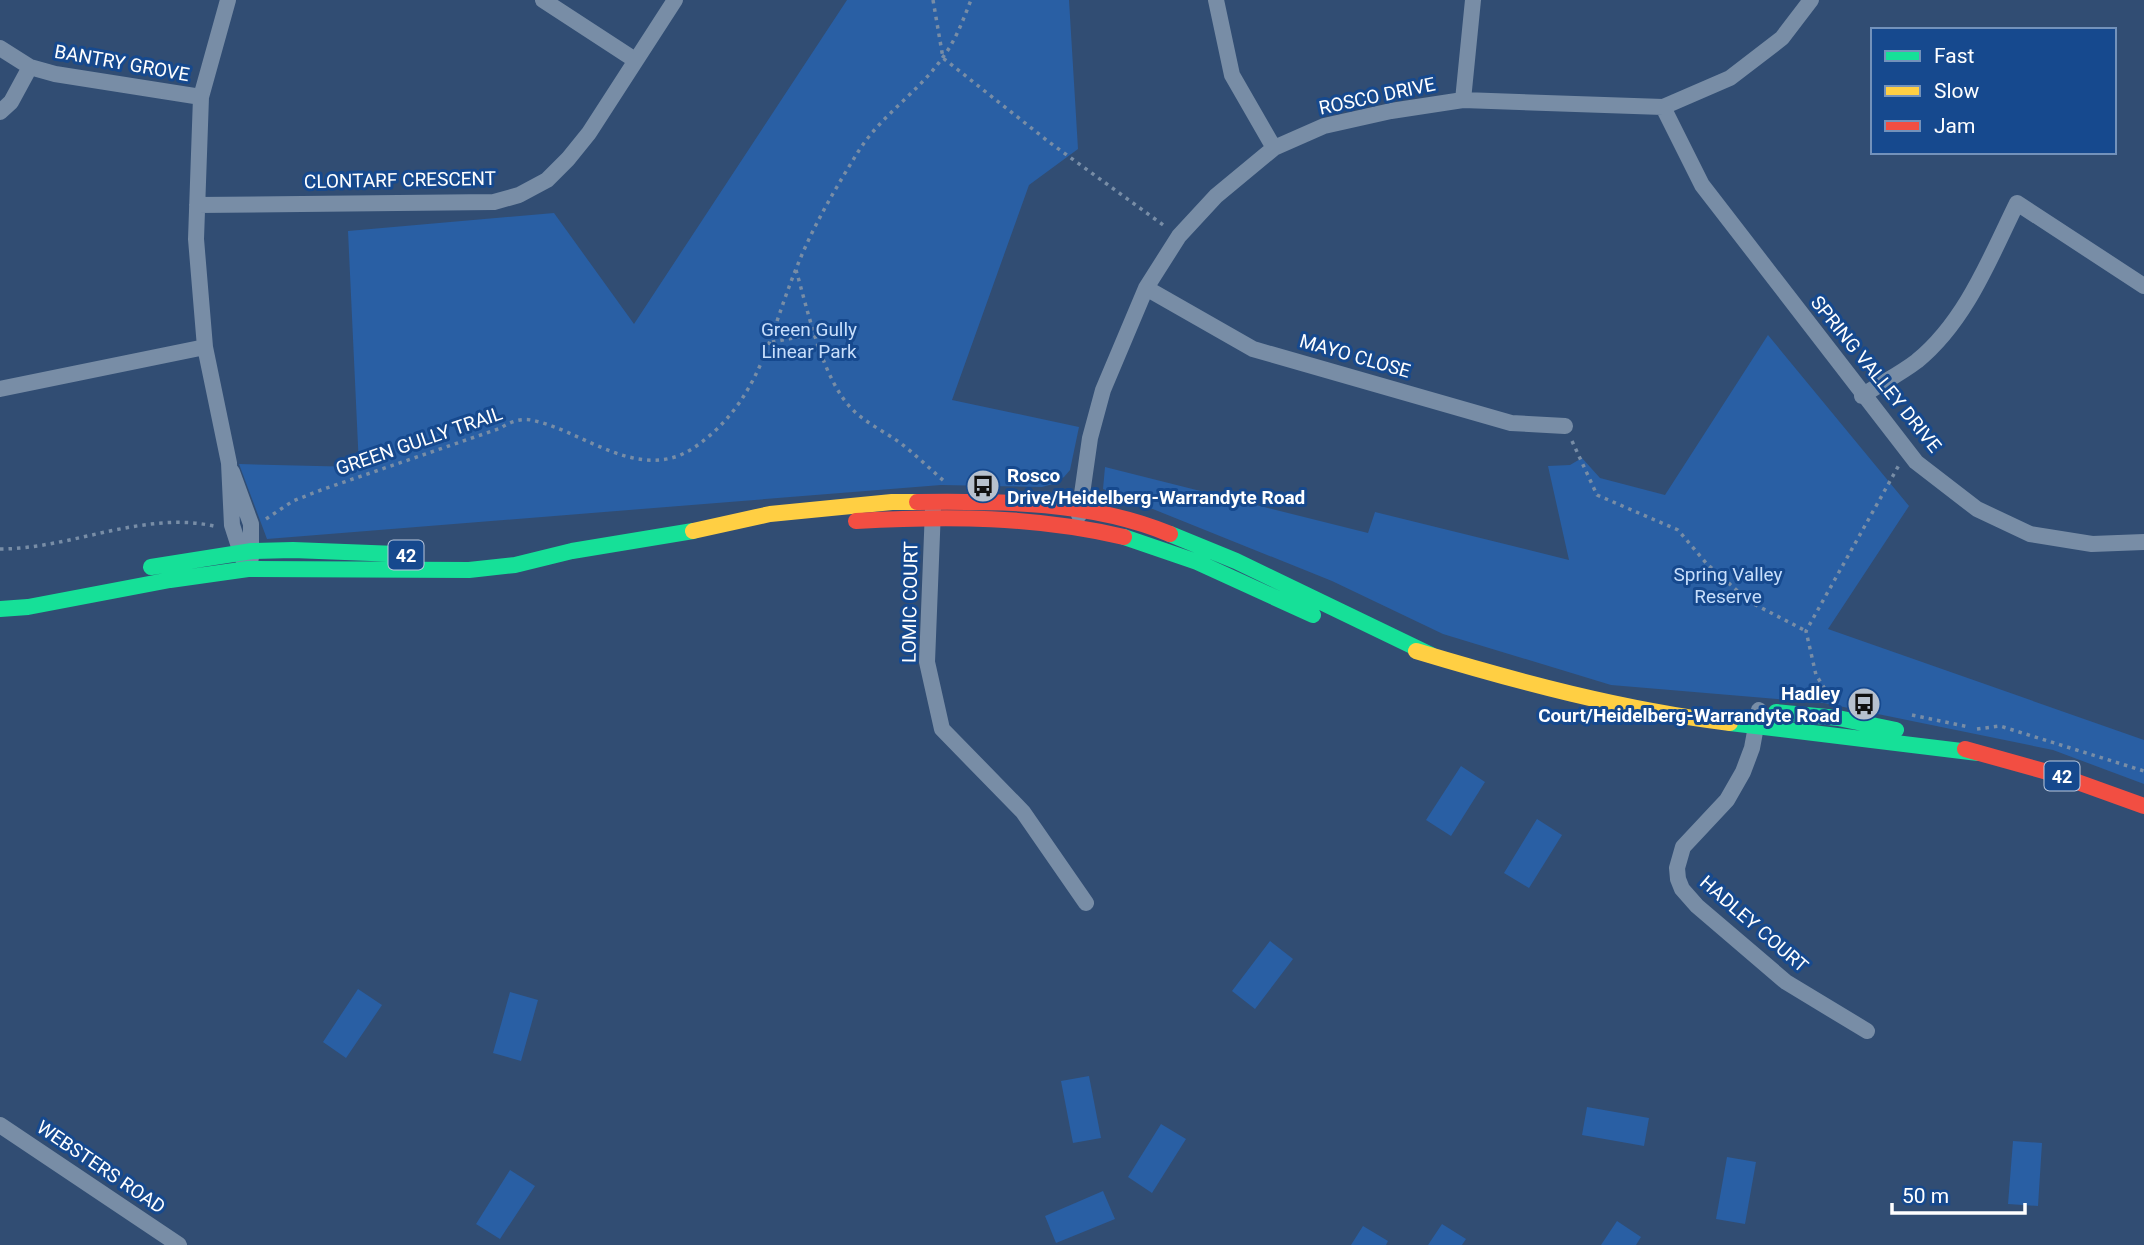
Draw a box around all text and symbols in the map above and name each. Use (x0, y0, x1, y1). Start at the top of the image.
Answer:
legend (1871, 28, 2116, 154)
street label: BANTRY GROVE (53, 40, 191, 86)
text: Fast (1934, 44, 1975, 68)
street label: ROSCO DRIVE (1317, 72, 1438, 120)
text: Slow (1934, 79, 1980, 103)
text: Jam (1934, 114, 1975, 138)
street label: CLONTARF CRESCENT (304, 167, 496, 193)
street label: SPRING VALLEY DRIVE (1806, 291, 1946, 457)
park label: Green Gully Linear Park (761, 318, 857, 363)
street label: MAYO CLOSE (1297, 329, 1413, 383)
street label: GREEN GULLY TRAIL (333, 402, 505, 480)
place label: Rosco Drive/Heidelberg-Warrandyte Road (1007, 464, 1305, 509)
bus stop icon: Rosco Drive/Heidelberg-Warrandyte Road (964, 467, 1002, 505)
road number: 42 (388, 540, 424, 570)
street label: LOMIC COURT (897, 541, 923, 663)
park label: Spring Valley Reserve (1673, 563, 1783, 608)
place label: Hadley Court/Heidelberg-Warrandyte Road (1538, 682, 1840, 727)
bus stop icon: Hadley Court/Heidelberg-Warrandyte Road (1845, 685, 1883, 723)
road number: 42 (2044, 762, 2080, 790)
street label: HADLEY COURT (1695, 871, 1813, 977)
street label: WEBSTERS ROAD (32, 1116, 170, 1218)
scale bar (1892, 1172, 2025, 1216)
text: 50 m (1902, 1184, 1949, 1208)

